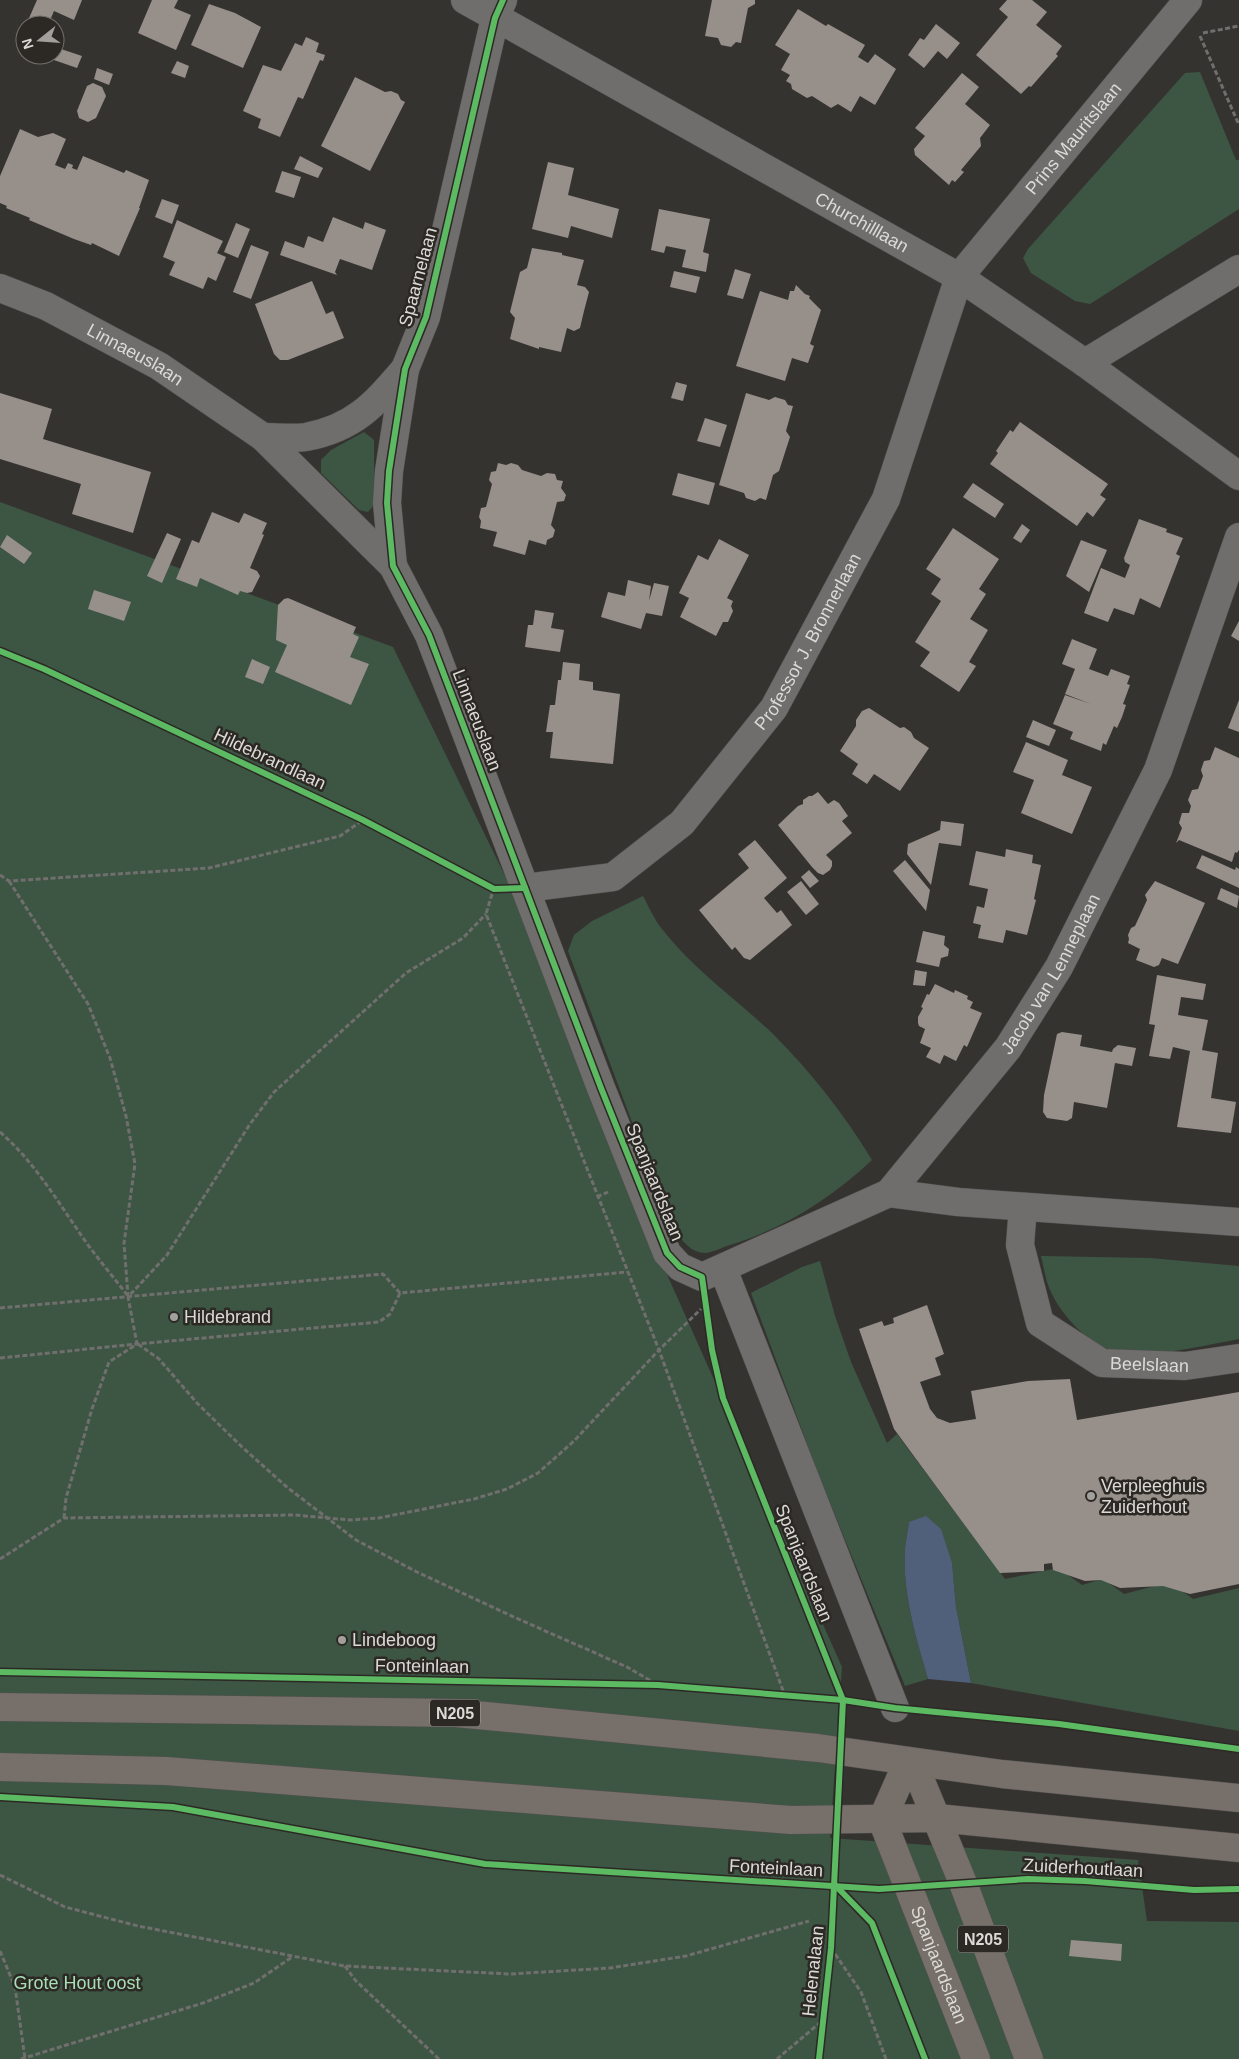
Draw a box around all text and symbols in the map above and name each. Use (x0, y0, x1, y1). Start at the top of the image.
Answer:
north arrow (15, 15, 65, 65)
text: N (18, 37, 37, 51)
street label: Prins Mauritslaan (1021, 79, 1125, 199)
street label: Churchilllaan (812, 188, 912, 257)
street label: Spaarnelaan (395, 225, 441, 329)
street label: Linnaeuslaan (84, 320, 187, 390)
street label: Professor J. Bronnerlaan (750, 550, 865, 734)
street label: Linnaeuslaan (448, 666, 506, 774)
street label: Hildebrandlaan (211, 724, 329, 794)
street label: Jacob van Lenneplaan (997, 891, 1104, 1058)
street label: Spanjaardslaan (622, 1120, 688, 1244)
place label: Hildebrand (184, 1307, 271, 1327)
marker: Hildebrand (168, 1311, 180, 1323)
street label: Beelslaan (1110, 1353, 1189, 1376)
place label: Verpleeghuis Zuiderhout (1101, 1476, 1205, 1517)
marker: Verpleeghuis Zuiderhout (1085, 1490, 1097, 1502)
street label: Spanjaardslaan (771, 1501, 837, 1625)
place label: Lindeboog (352, 1630, 436, 1650)
marker: Lindeboog (336, 1634, 348, 1646)
street label: Fonteinlaan (375, 1655, 469, 1677)
road number: N205 (430, 1700, 480, 1726)
street label: Zuiderhoutlaan (1023, 1855, 1143, 1881)
street label: Fonteinlaan (729, 1856, 823, 1880)
street label: Spanjaardslaan (907, 1903, 971, 2027)
street label: Helenalaan (798, 1925, 828, 2017)
road number: N205 (958, 1926, 1008, 1952)
park label: Grote Hout oost (13, 1973, 141, 1993)

